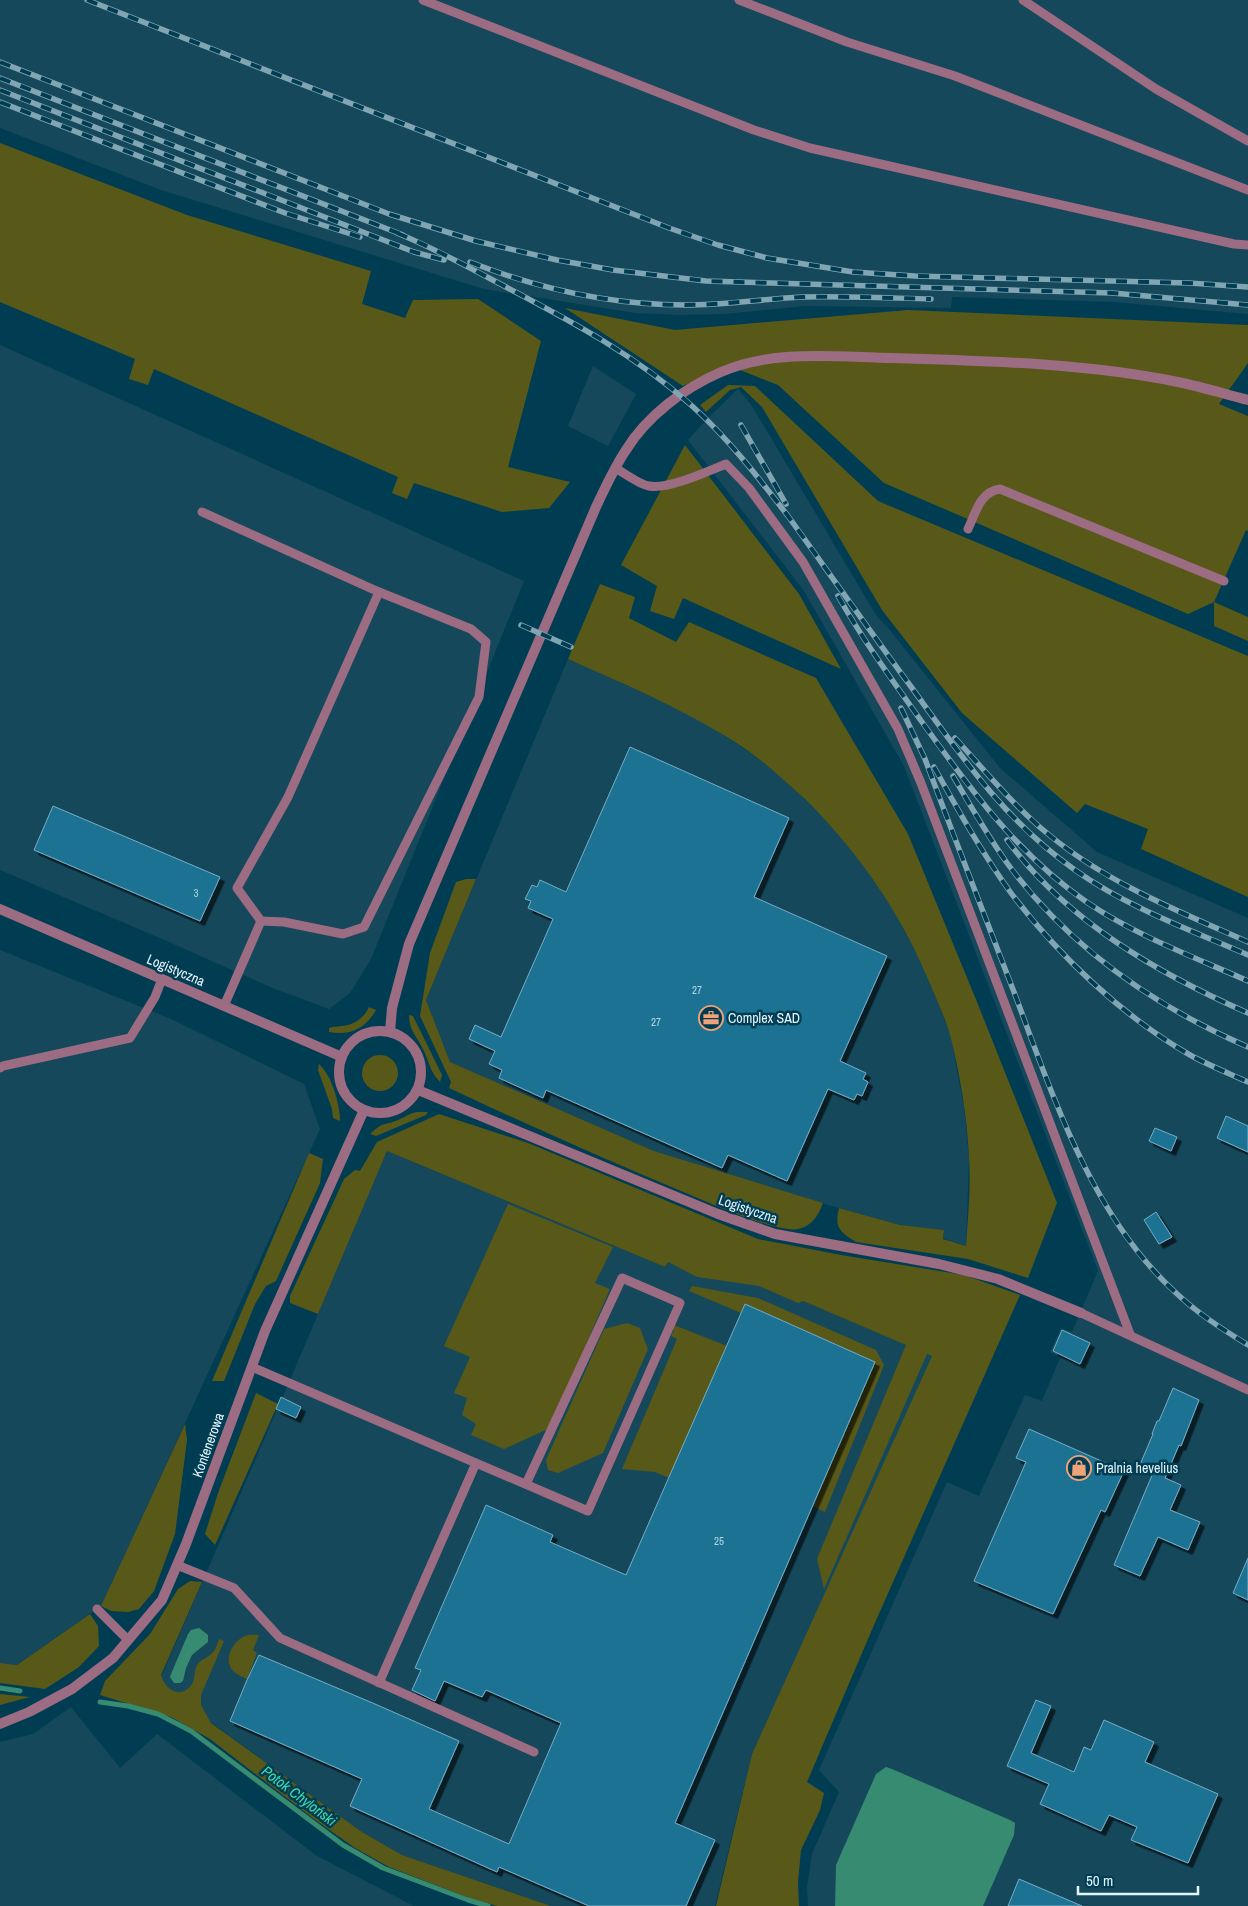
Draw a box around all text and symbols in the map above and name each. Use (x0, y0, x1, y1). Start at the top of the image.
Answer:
house number: 3 (193, 886, 199, 900)
street label: Logistyczna (144, 950, 208, 990)
house number: 27 (692, 983, 702, 997)
office icon: Complex SAD (698, 1005, 724, 1031)
place label: Complex SAD (728, 1009, 800, 1027)
house number: 27 (651, 1015, 661, 1029)
street label: Logistyczna (716, 1191, 780, 1228)
street label: Kontenerowa (188, 1410, 228, 1480)
shop icon: Pralnia hevelius (1066, 1455, 1092, 1481)
place label: Pralnia hevelius (1096, 1459, 1179, 1477)
house number: 25 (714, 1534, 724, 1548)
water label: Potok Chyloński (257, 1760, 342, 1831)
scale bar (1078, 1864, 1198, 1896)
text: 50 m (1086, 1870, 1113, 1891)

